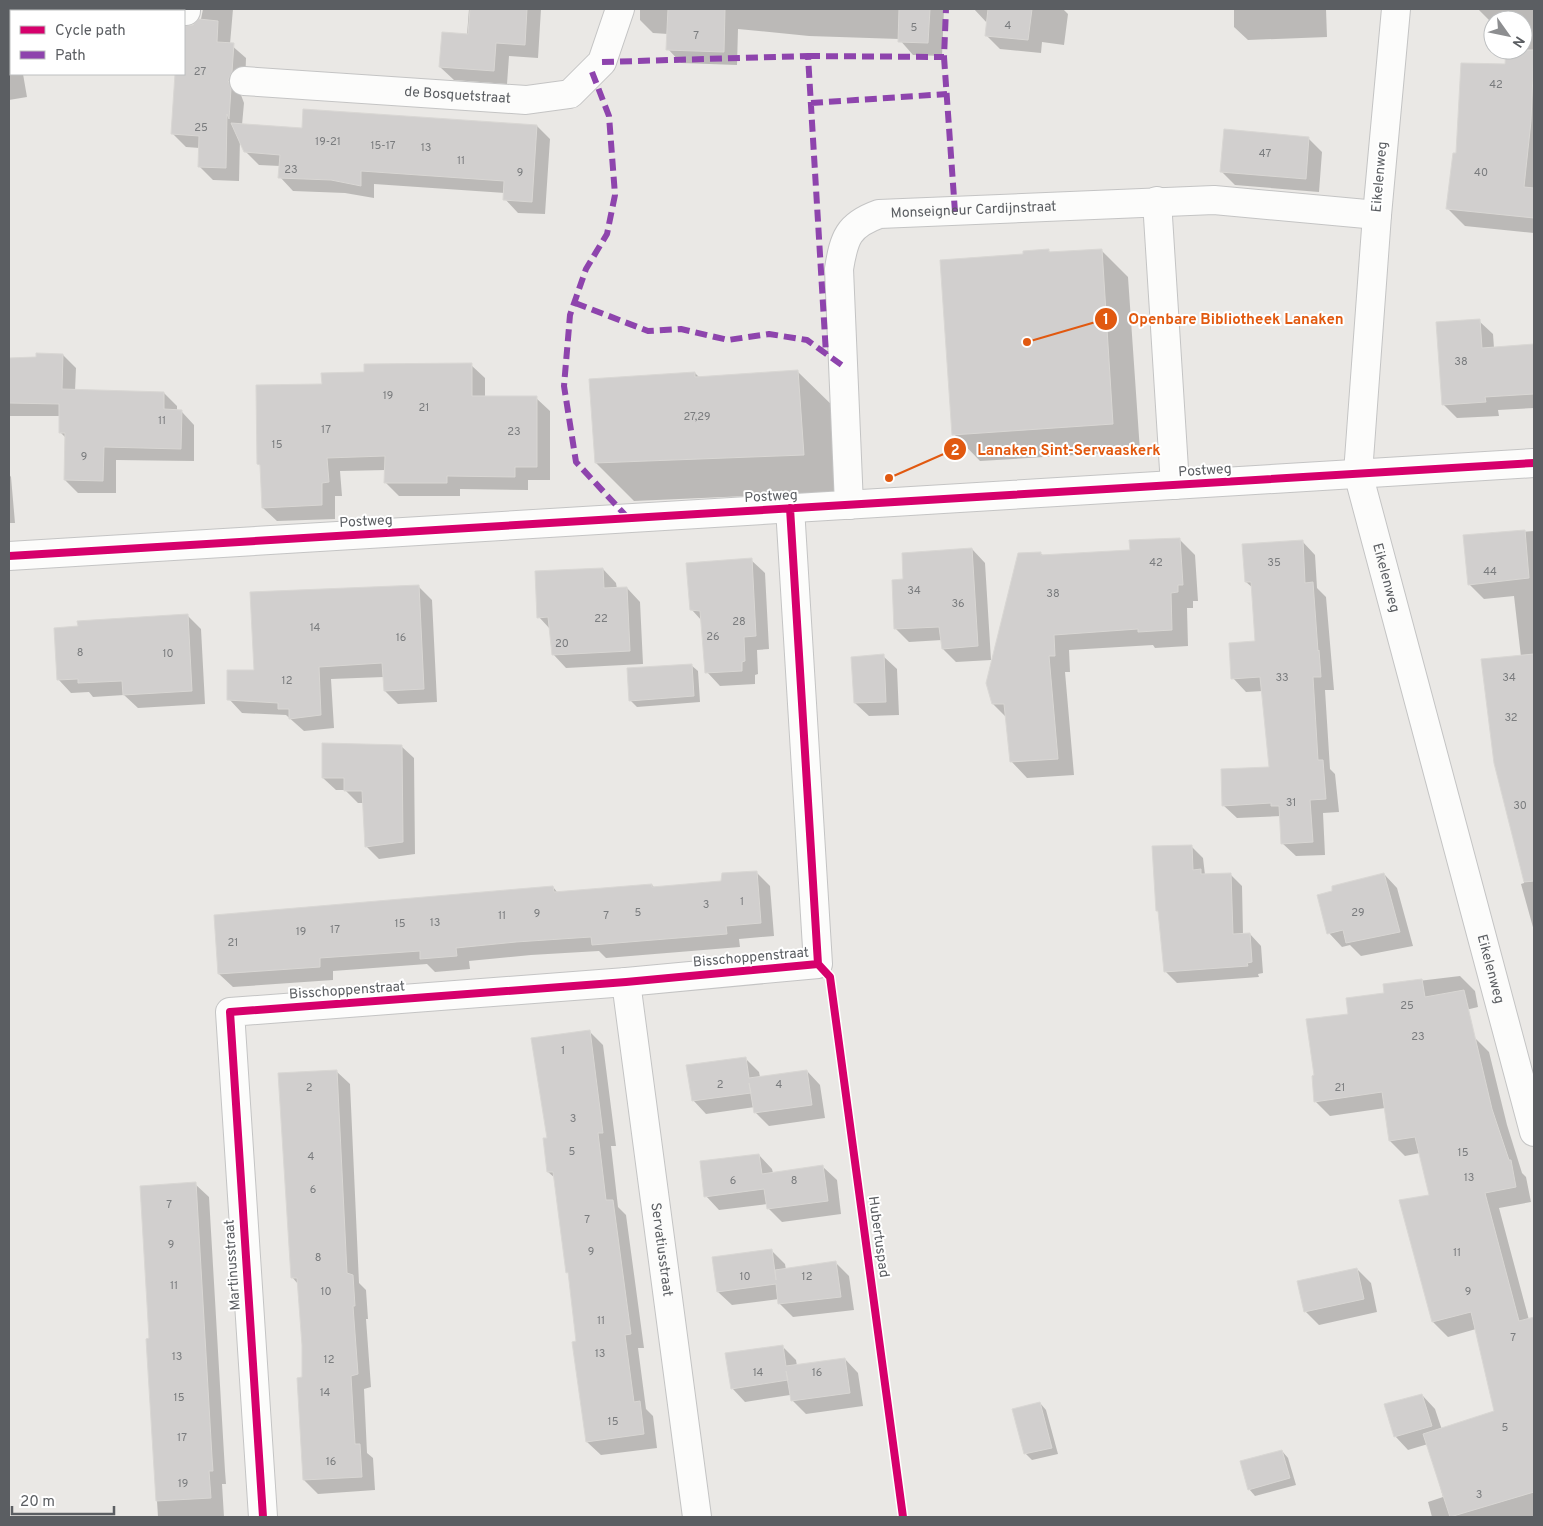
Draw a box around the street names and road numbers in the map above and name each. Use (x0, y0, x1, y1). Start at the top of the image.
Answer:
street label: de Bosquetstraat (404, 83, 511, 107)
street label: Eikelenweg (1368, 141, 1392, 213)
street label: Monseigneur Cardijnstraat (890, 198, 1057, 222)
street label: Postweg (1178, 461, 1232, 481)
street label: Postweg (744, 487, 798, 507)
street label: Postweg (339, 512, 393, 532)
street label: Eikelenweg (1369, 541, 1403, 614)
street label: Eikelenweg (1473, 932, 1508, 1006)
street label: Bisschoppenstraat (692, 944, 810, 972)
street label: Bisschoppenstraat (288, 978, 406, 1004)
street label: Hubertuspad (864, 1195, 892, 1279)
street label: Servatiusstraat (647, 1202, 676, 1298)
street label: Martinusstraat (221, 1219, 245, 1311)

